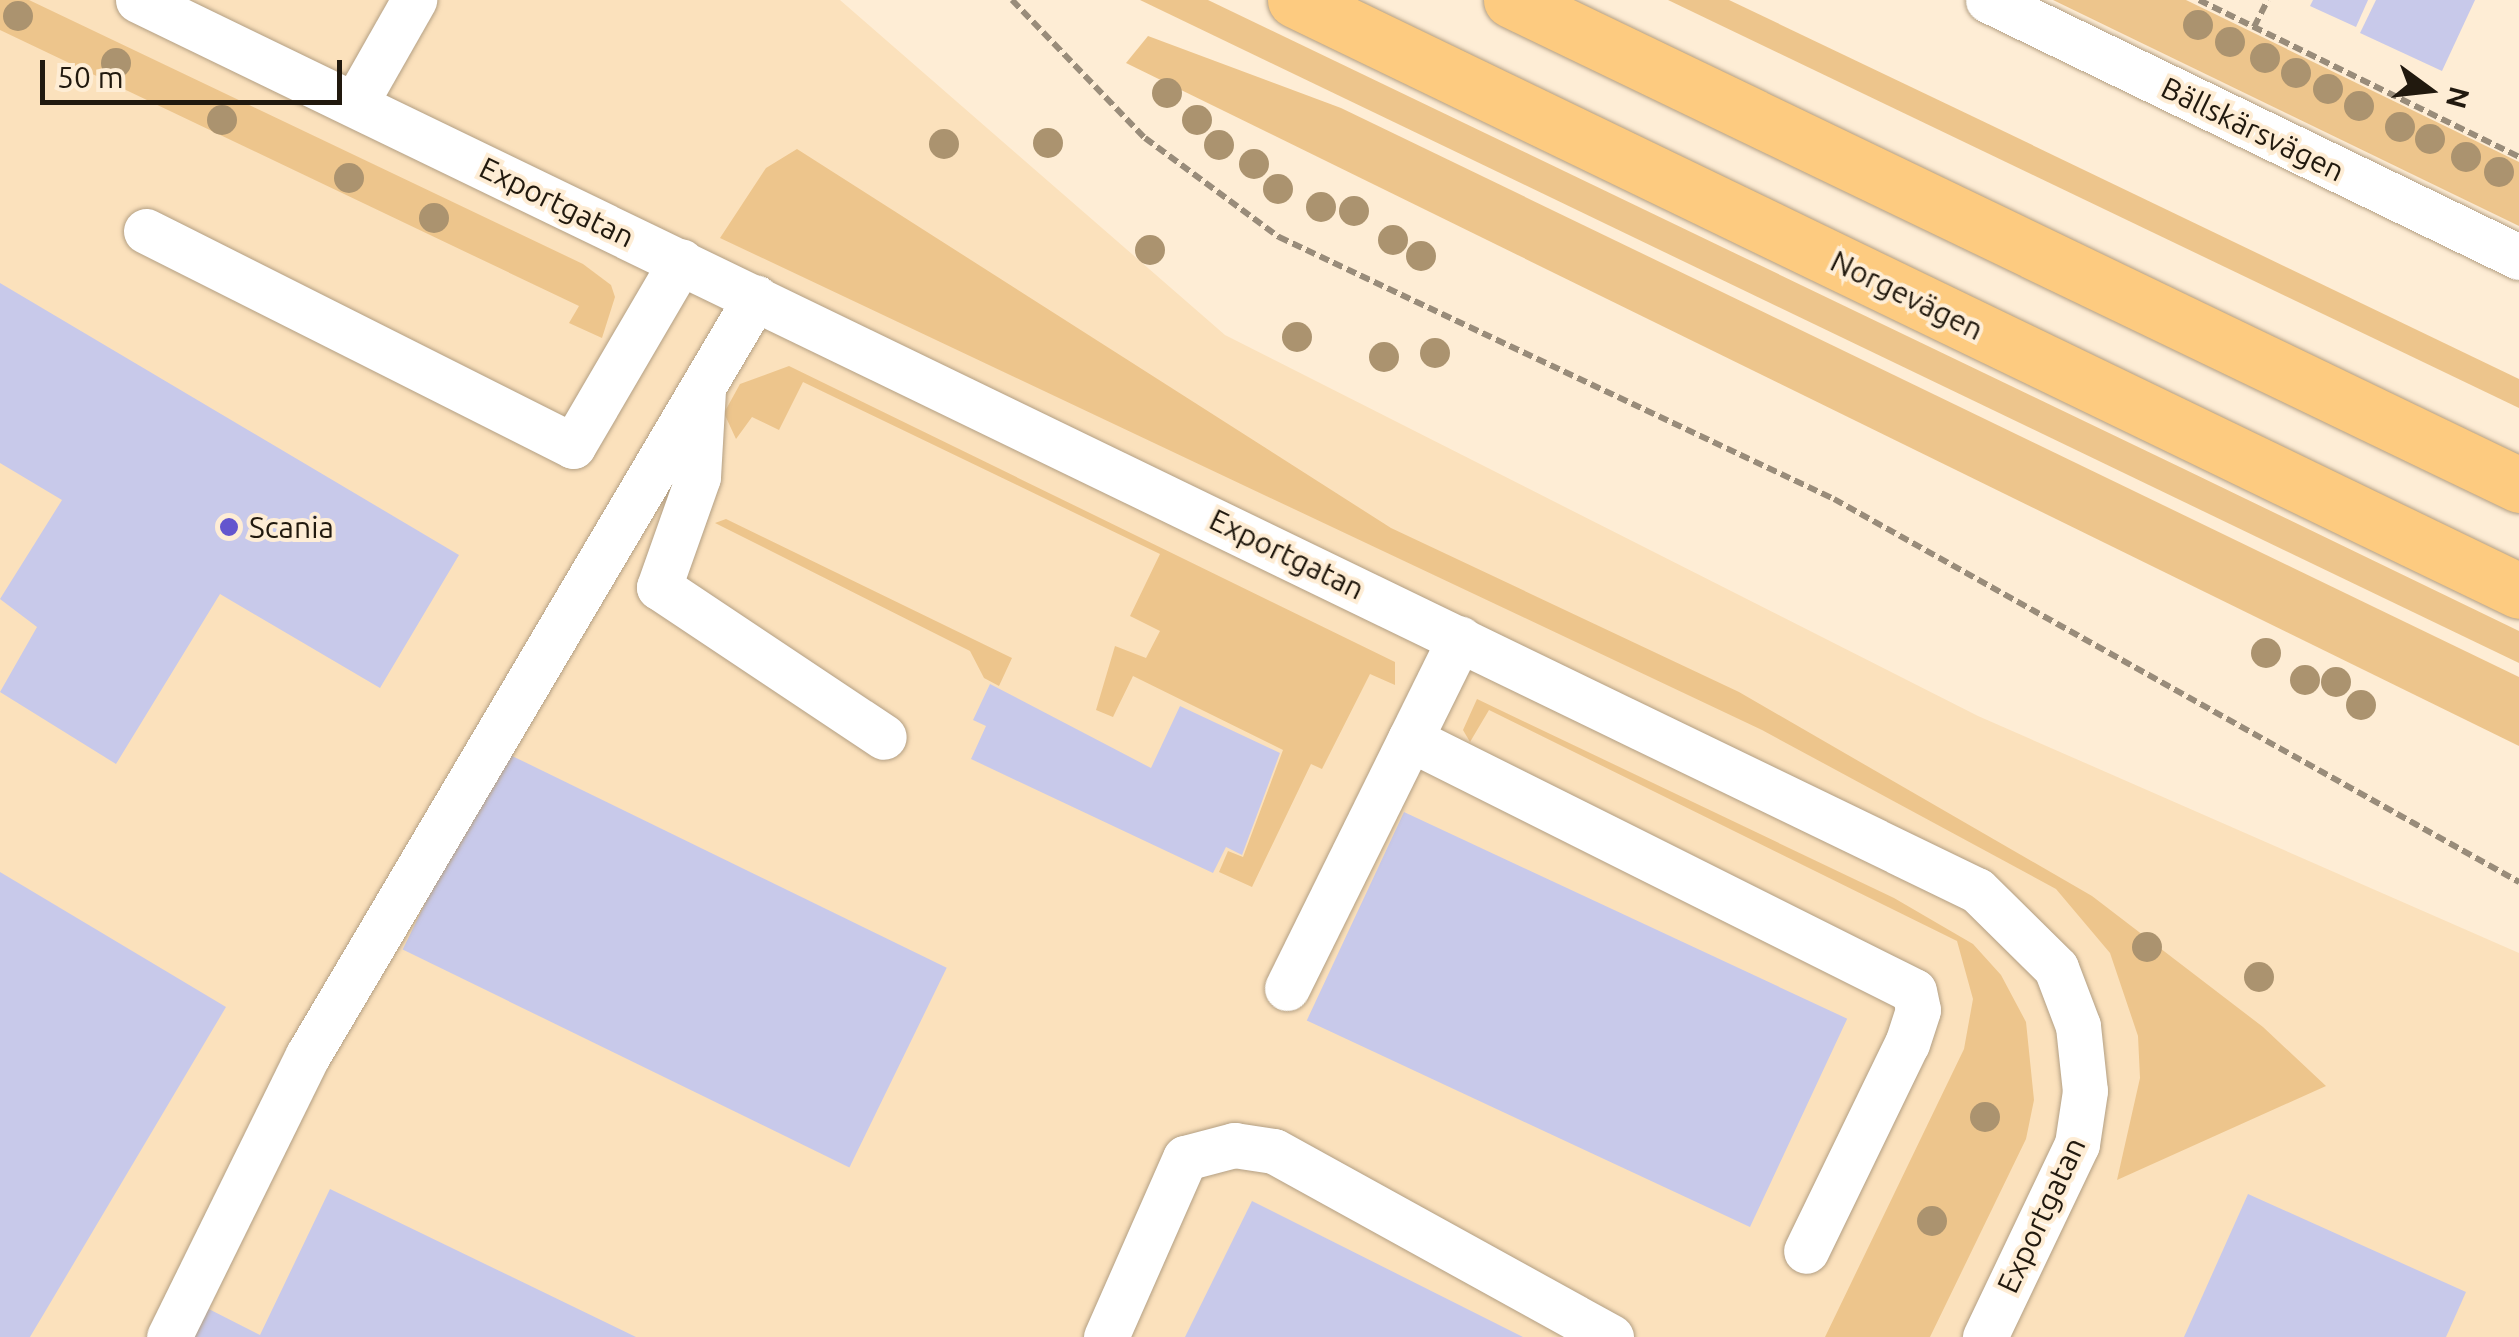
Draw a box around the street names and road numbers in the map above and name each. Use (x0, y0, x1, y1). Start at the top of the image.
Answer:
street label: Bällskärsvägen (2156, 69, 2350, 189)
street label: Exportgatan (474, 149, 640, 255)
street label: Norgevägen (1825, 243, 1989, 347)
street label: Exportgatan (1204, 501, 1370, 607)
street label: Exportgatan (1989, 1132, 2093, 1298)

